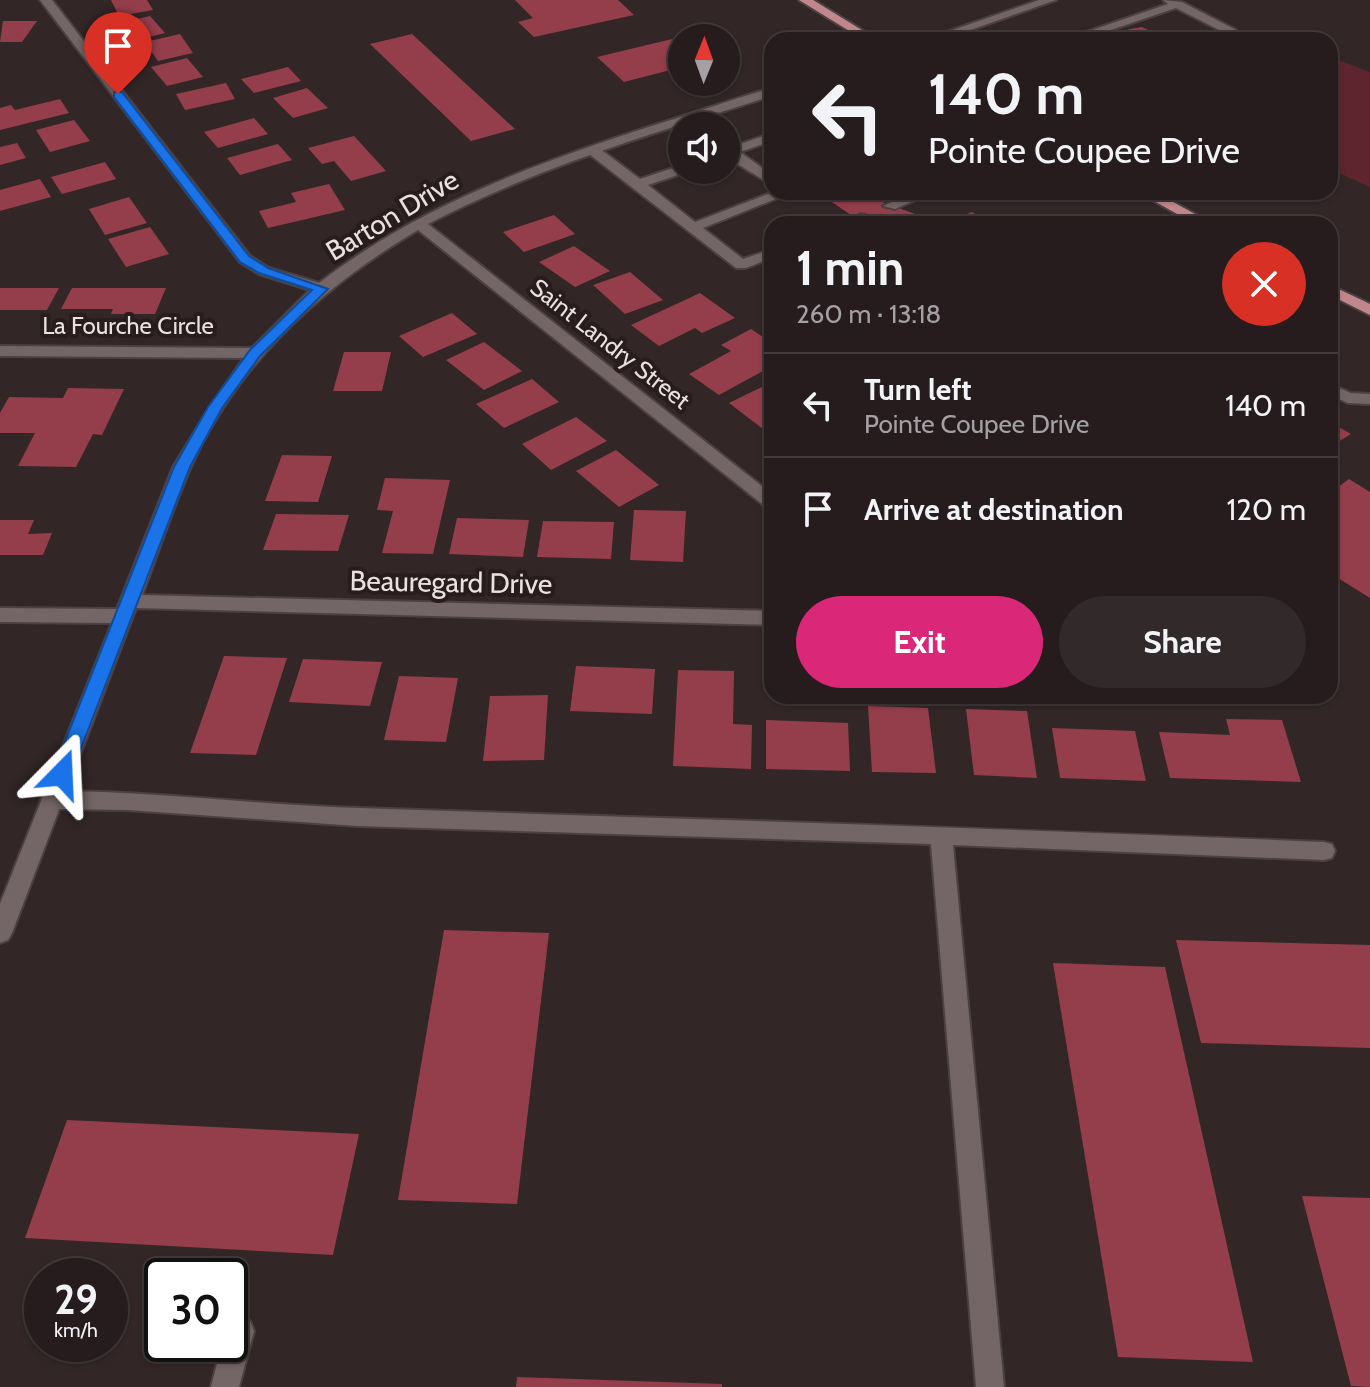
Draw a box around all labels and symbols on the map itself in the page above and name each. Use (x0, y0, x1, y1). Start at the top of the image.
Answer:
pin (84, 12, 152, 94)
north arrow (668, 24, 740, 96)
street label: Barton Drive (320, 162, 464, 268)
street label: Saint Landry Street (525, 272, 696, 415)
street label: La Fourche Circle (42, 311, 214, 340)
street label: Beauregard Drive (349, 563, 553, 601)
position arrow (20, 732, 104, 816)
speed limit sign: 30 (144, 1258, 248, 1362)

